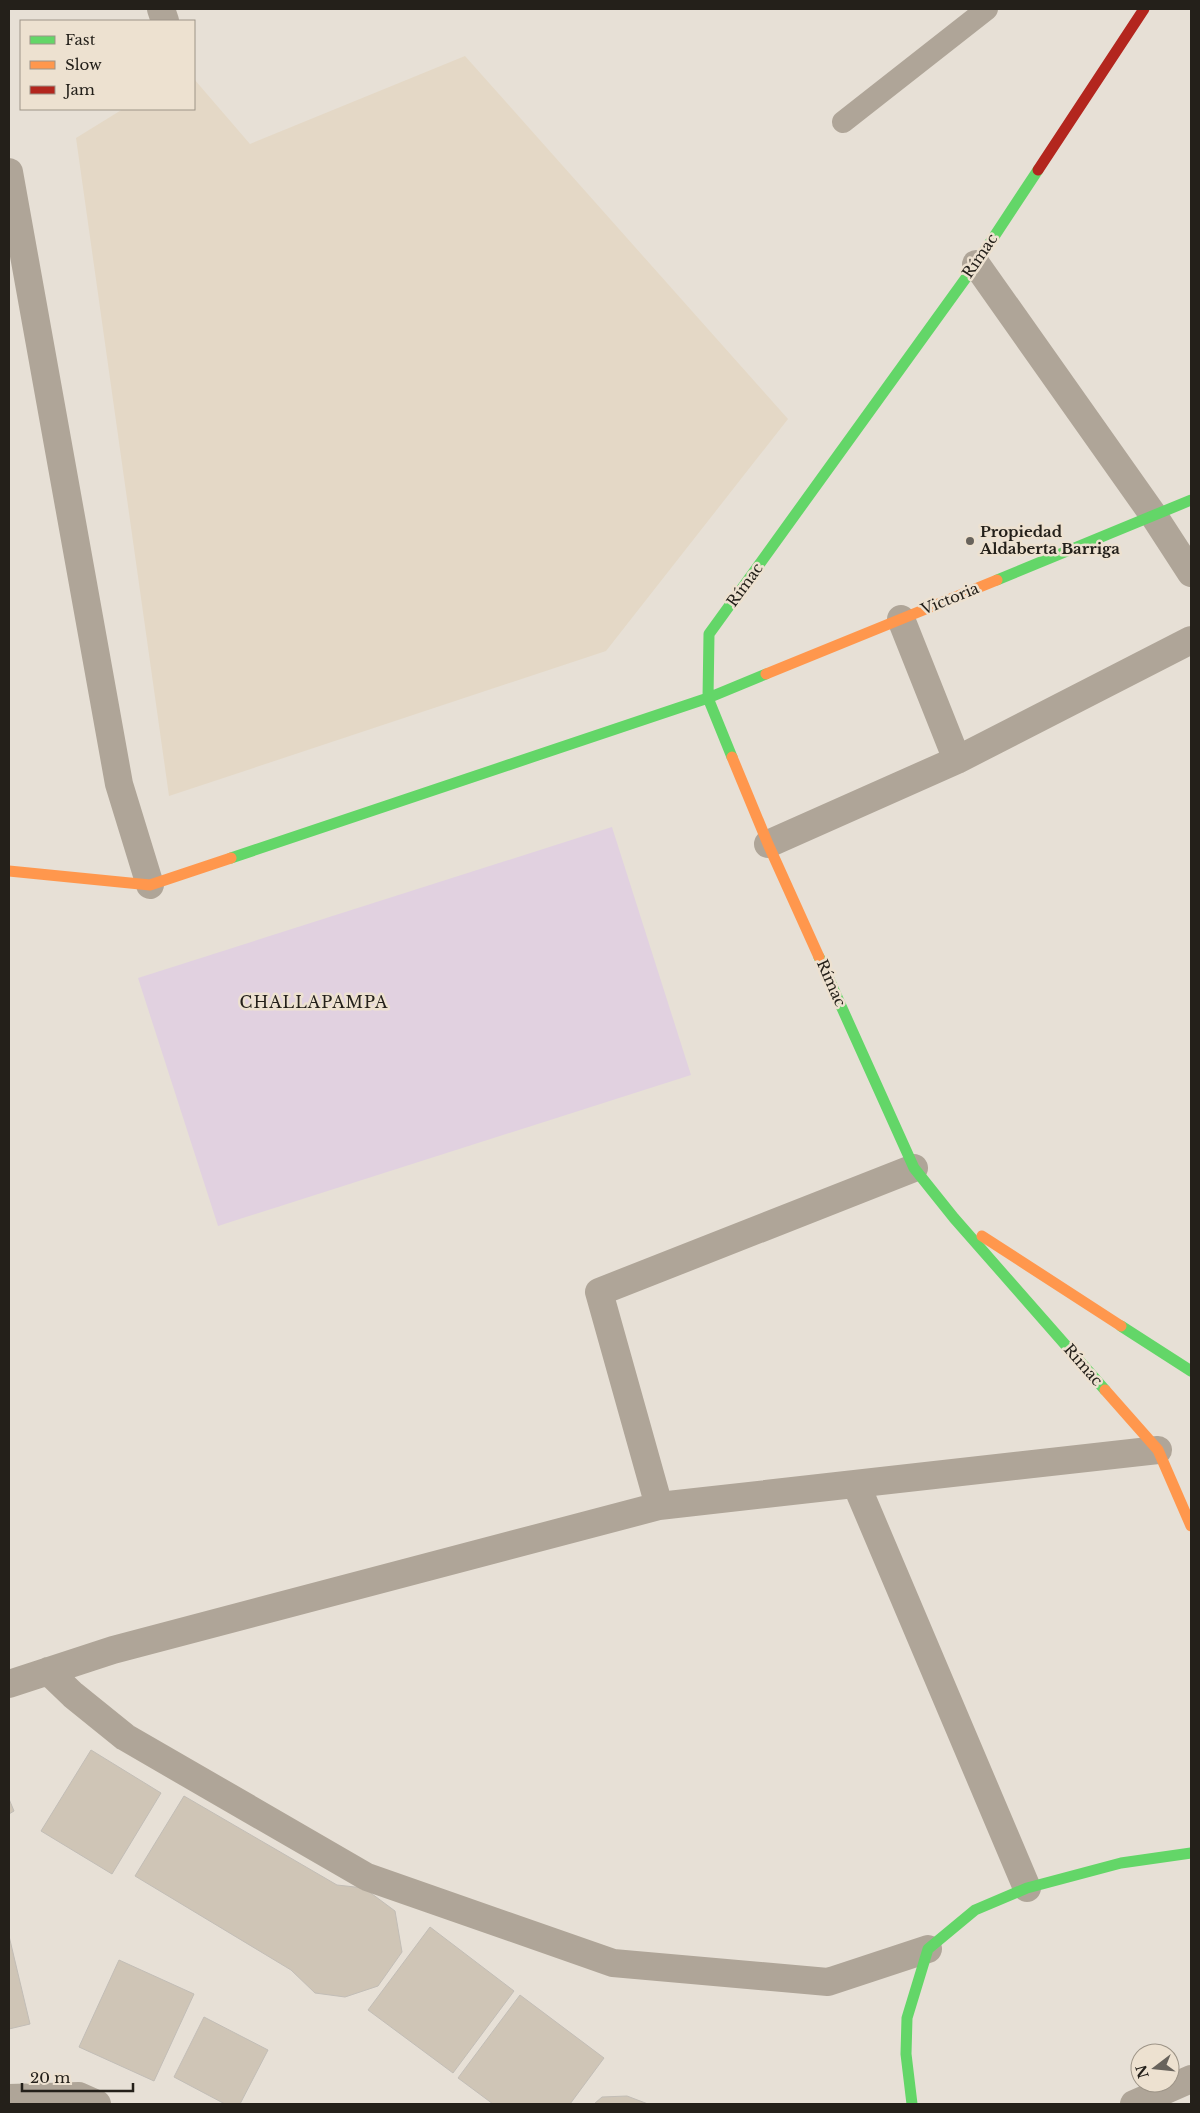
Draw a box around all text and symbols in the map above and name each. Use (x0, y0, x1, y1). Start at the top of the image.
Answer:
legend (20, 20, 195, 110)
text: Fast (65, 30, 96, 49)
text: Slow (65, 55, 102, 74)
text: Jam (63, 80, 95, 99)
street label: Rímac (958, 230, 1001, 282)
place label: Propiedad Aldaberta Barriga (979, 522, 1120, 558)
marker: Propiedad Aldaberta Barriga (964, 535, 976, 547)
street label: Rímac (722, 559, 767, 610)
street label: Victoria (917, 578, 982, 619)
street label: Rímac (813, 956, 850, 1009)
district label: CHALLAPAMPA (240, 992, 388, 1012)
street label: Rímac (1060, 1340, 1107, 1390)
north arrow (1130, 2043, 1180, 2093)
scale bar (22, 2060, 134, 2092)
text: N (1132, 2063, 1153, 2080)
text: 20 m (30, 2068, 70, 2087)

